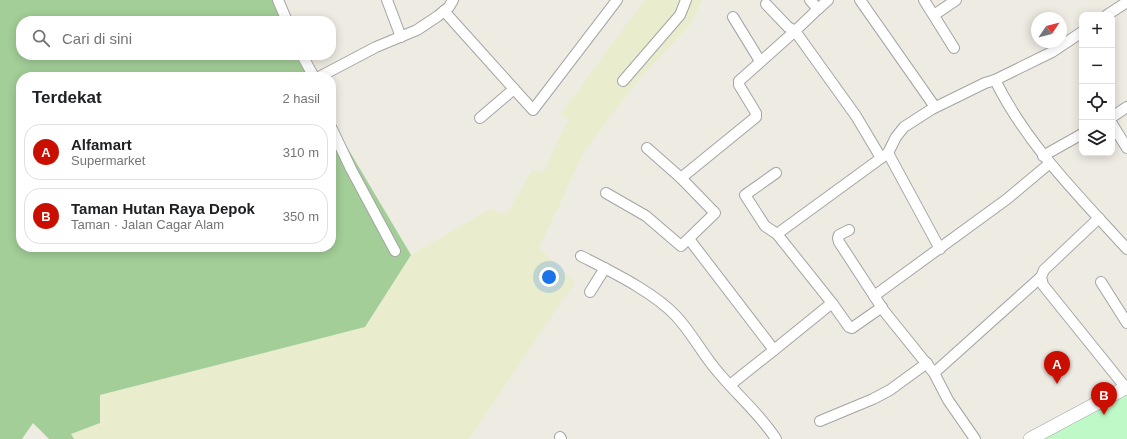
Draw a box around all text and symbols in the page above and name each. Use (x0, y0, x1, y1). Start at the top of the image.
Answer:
north arrow (1031, 12, 1067, 48)
map controls (1079, 12, 1115, 156)
button: + (1079, 12, 1115, 48)
search box (16, 16, 336, 60)
icon: search (30, 27, 52, 49)
text: Cari di sini (62, 30, 132, 47)
button: − (1079, 48, 1115, 84)
button: locate (1079, 84, 1115, 120)
text: Terdekat (32, 88, 102, 107)
text: 2 hasil (282, 91, 320, 106)
button: layers (1079, 120, 1115, 156)
text: Alfamart (71, 136, 132, 153)
text: A (41, 145, 51, 160)
text: 310 m (283, 145, 319, 160)
text: Supermarket (71, 153, 145, 168)
text: Taman Hutan Raya Depok (71, 200, 255, 217)
text: B (41, 209, 51, 224)
text: 350 m (283, 209, 319, 224)
text: Taman · Jalan Cagar Alam (71, 217, 224, 232)
your location (539, 267, 559, 287)
pin: A (1044, 351, 1070, 384)
pin: B (1091, 382, 1117, 415)

